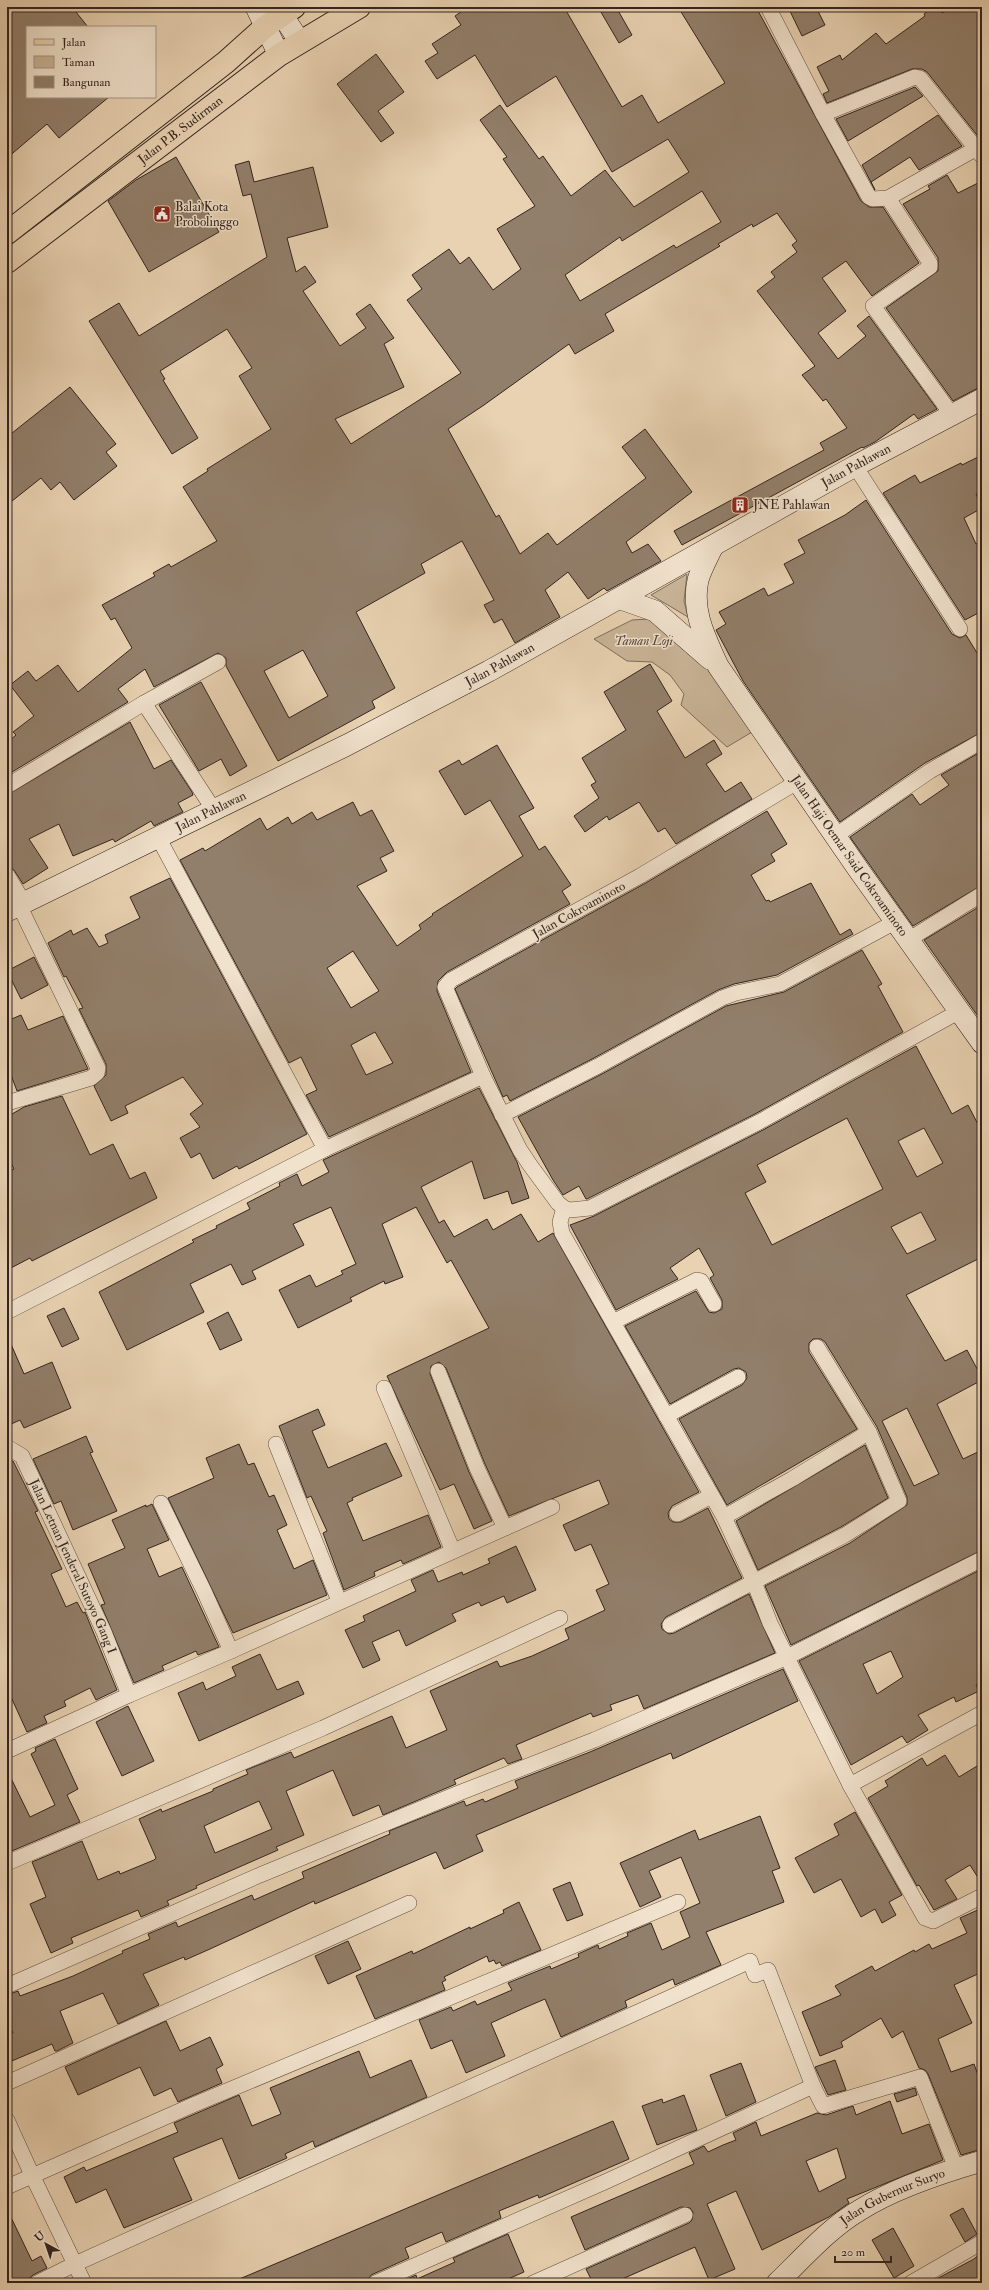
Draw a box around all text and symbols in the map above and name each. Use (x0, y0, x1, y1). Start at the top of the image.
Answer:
legend (26, 26, 156, 98)
text: Jalan (61, 35, 86, 50)
text: Taman (62, 55, 95, 70)
text: Bangunan (62, 75, 111, 90)
street label: Jalan P.B. Sudirman (134, 92, 226, 168)
place label: Balai Kota Probolinggo (175, 199, 239, 230)
public building icon: Balai Kota Probolinggo (152, 204, 172, 224)
street label: Jalan Pahlawan (818, 440, 894, 492)
building icon: JNE Pahlawan (730, 495, 750, 515)
place label: JNE Pahlawan (752, 497, 830, 513)
park label: Taman Loji (615, 633, 674, 649)
street label: Jalan Pahlawan (462, 639, 537, 690)
street label: Jalan Haji Oemar Said Cokroaminoto (787, 771, 911, 939)
street label: Jalan Pahlawan (172, 787, 249, 836)
street label: Jalan Cokroaminoto (529, 878, 628, 943)
street label: Jalan Letnan Jenderal Sutoyo Gang I (25, 1475, 120, 1656)
street label: Jalan Gubernur Suryo (836, 2165, 947, 2229)
north arrow (26, 2224, 66, 2264)
text: U (32, 2228, 48, 2245)
scale bar (835, 2238, 891, 2264)
text: 20 m (841, 2245, 866, 2260)

